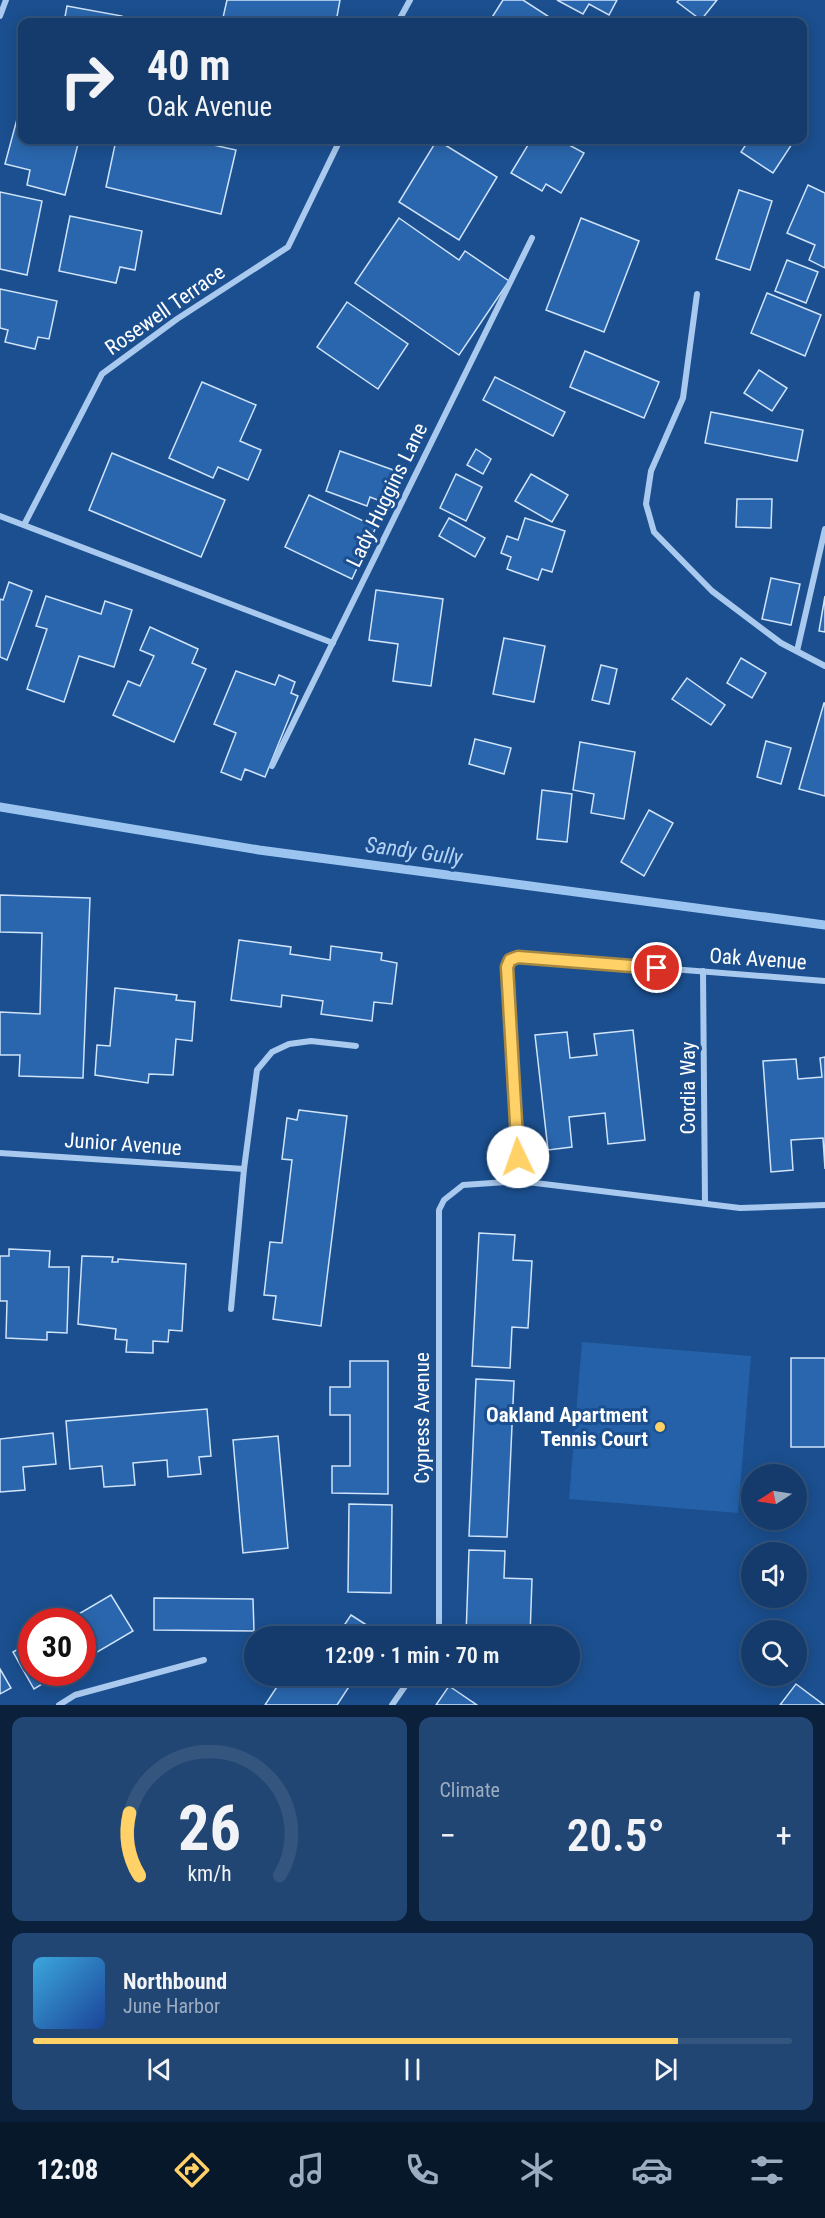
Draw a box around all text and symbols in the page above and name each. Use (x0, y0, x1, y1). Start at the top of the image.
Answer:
text: 40 m (147, 41, 230, 90)
icon: right (48, 42, 126, 120)
text: Oak Avenue (147, 91, 272, 123)
street label: Rosewell Terrace (101, 260, 230, 360)
street label: Lady Huggins Lane (342, 419, 432, 571)
water label: Sandy Gully (364, 832, 465, 870)
pin (631, 942, 682, 993)
street label: Oak Avenue (709, 944, 808, 974)
icon: arrive (640, 951, 673, 984)
street label: Cordia Way (676, 1041, 700, 1135)
position arrow (486, 1125, 550, 1189)
street label: Junior Avenue (64, 1128, 183, 1160)
street label: Cypress Avenue (410, 1352, 434, 1484)
place label: Oakland Apartment Tennis Court (486, 1403, 648, 1451)
marker: Oakland Apartment Tennis Court (653, 1420, 667, 1434)
north arrow (741, 1464, 807, 1530)
map controls (741, 1464, 807, 1686)
button: sound (741, 1542, 807, 1608)
speed limit sign: 30 (18, 1608, 96, 1686)
button: search (741, 1620, 807, 1686)
text: 12:09 · 1 min · 70 m (325, 1643, 499, 1668)
text: Climate (440, 1778, 500, 1802)
text: 26 (178, 1792, 241, 1865)
text: 20.5° (567, 1809, 665, 1862)
text: − (440, 1816, 456, 1855)
text: + (776, 1816, 792, 1855)
text: km/h (187, 1861, 231, 1886)
text: Northbound (123, 1969, 227, 1994)
text: June Harbor (123, 1994, 220, 2018)
icon: previous (143, 2053, 176, 2086)
icon: pause (396, 2053, 429, 2086)
icon: next (649, 2053, 682, 2086)
icon: directions (171, 2149, 213, 2191)
icon: music (286, 2149, 328, 2191)
icon: phone (401, 2149, 443, 2191)
icon: climate (516, 2149, 558, 2191)
icon: car (631, 2149, 673, 2191)
icon: filters (746, 2149, 788, 2191)
text: 12:08 (37, 2154, 98, 2186)

